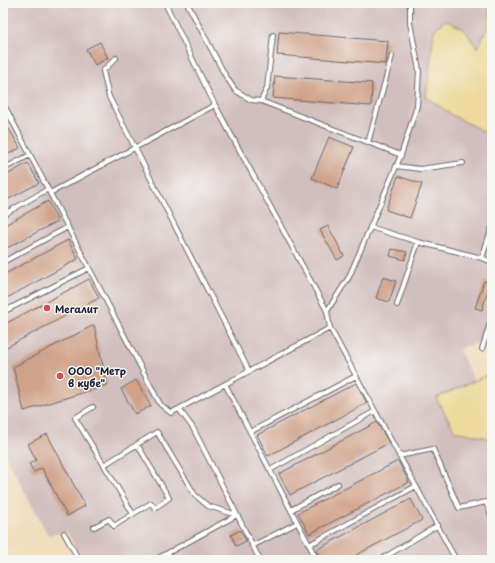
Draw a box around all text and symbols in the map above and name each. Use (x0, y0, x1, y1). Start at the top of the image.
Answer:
place label: Мегалит (55, 301, 99, 316)
marker: Мегалит (42, 303, 52, 313)
place label: ООО "Метр в кубе" (68, 363, 126, 390)
marker: ООО "Метр в кубе" (55, 371, 65, 381)

